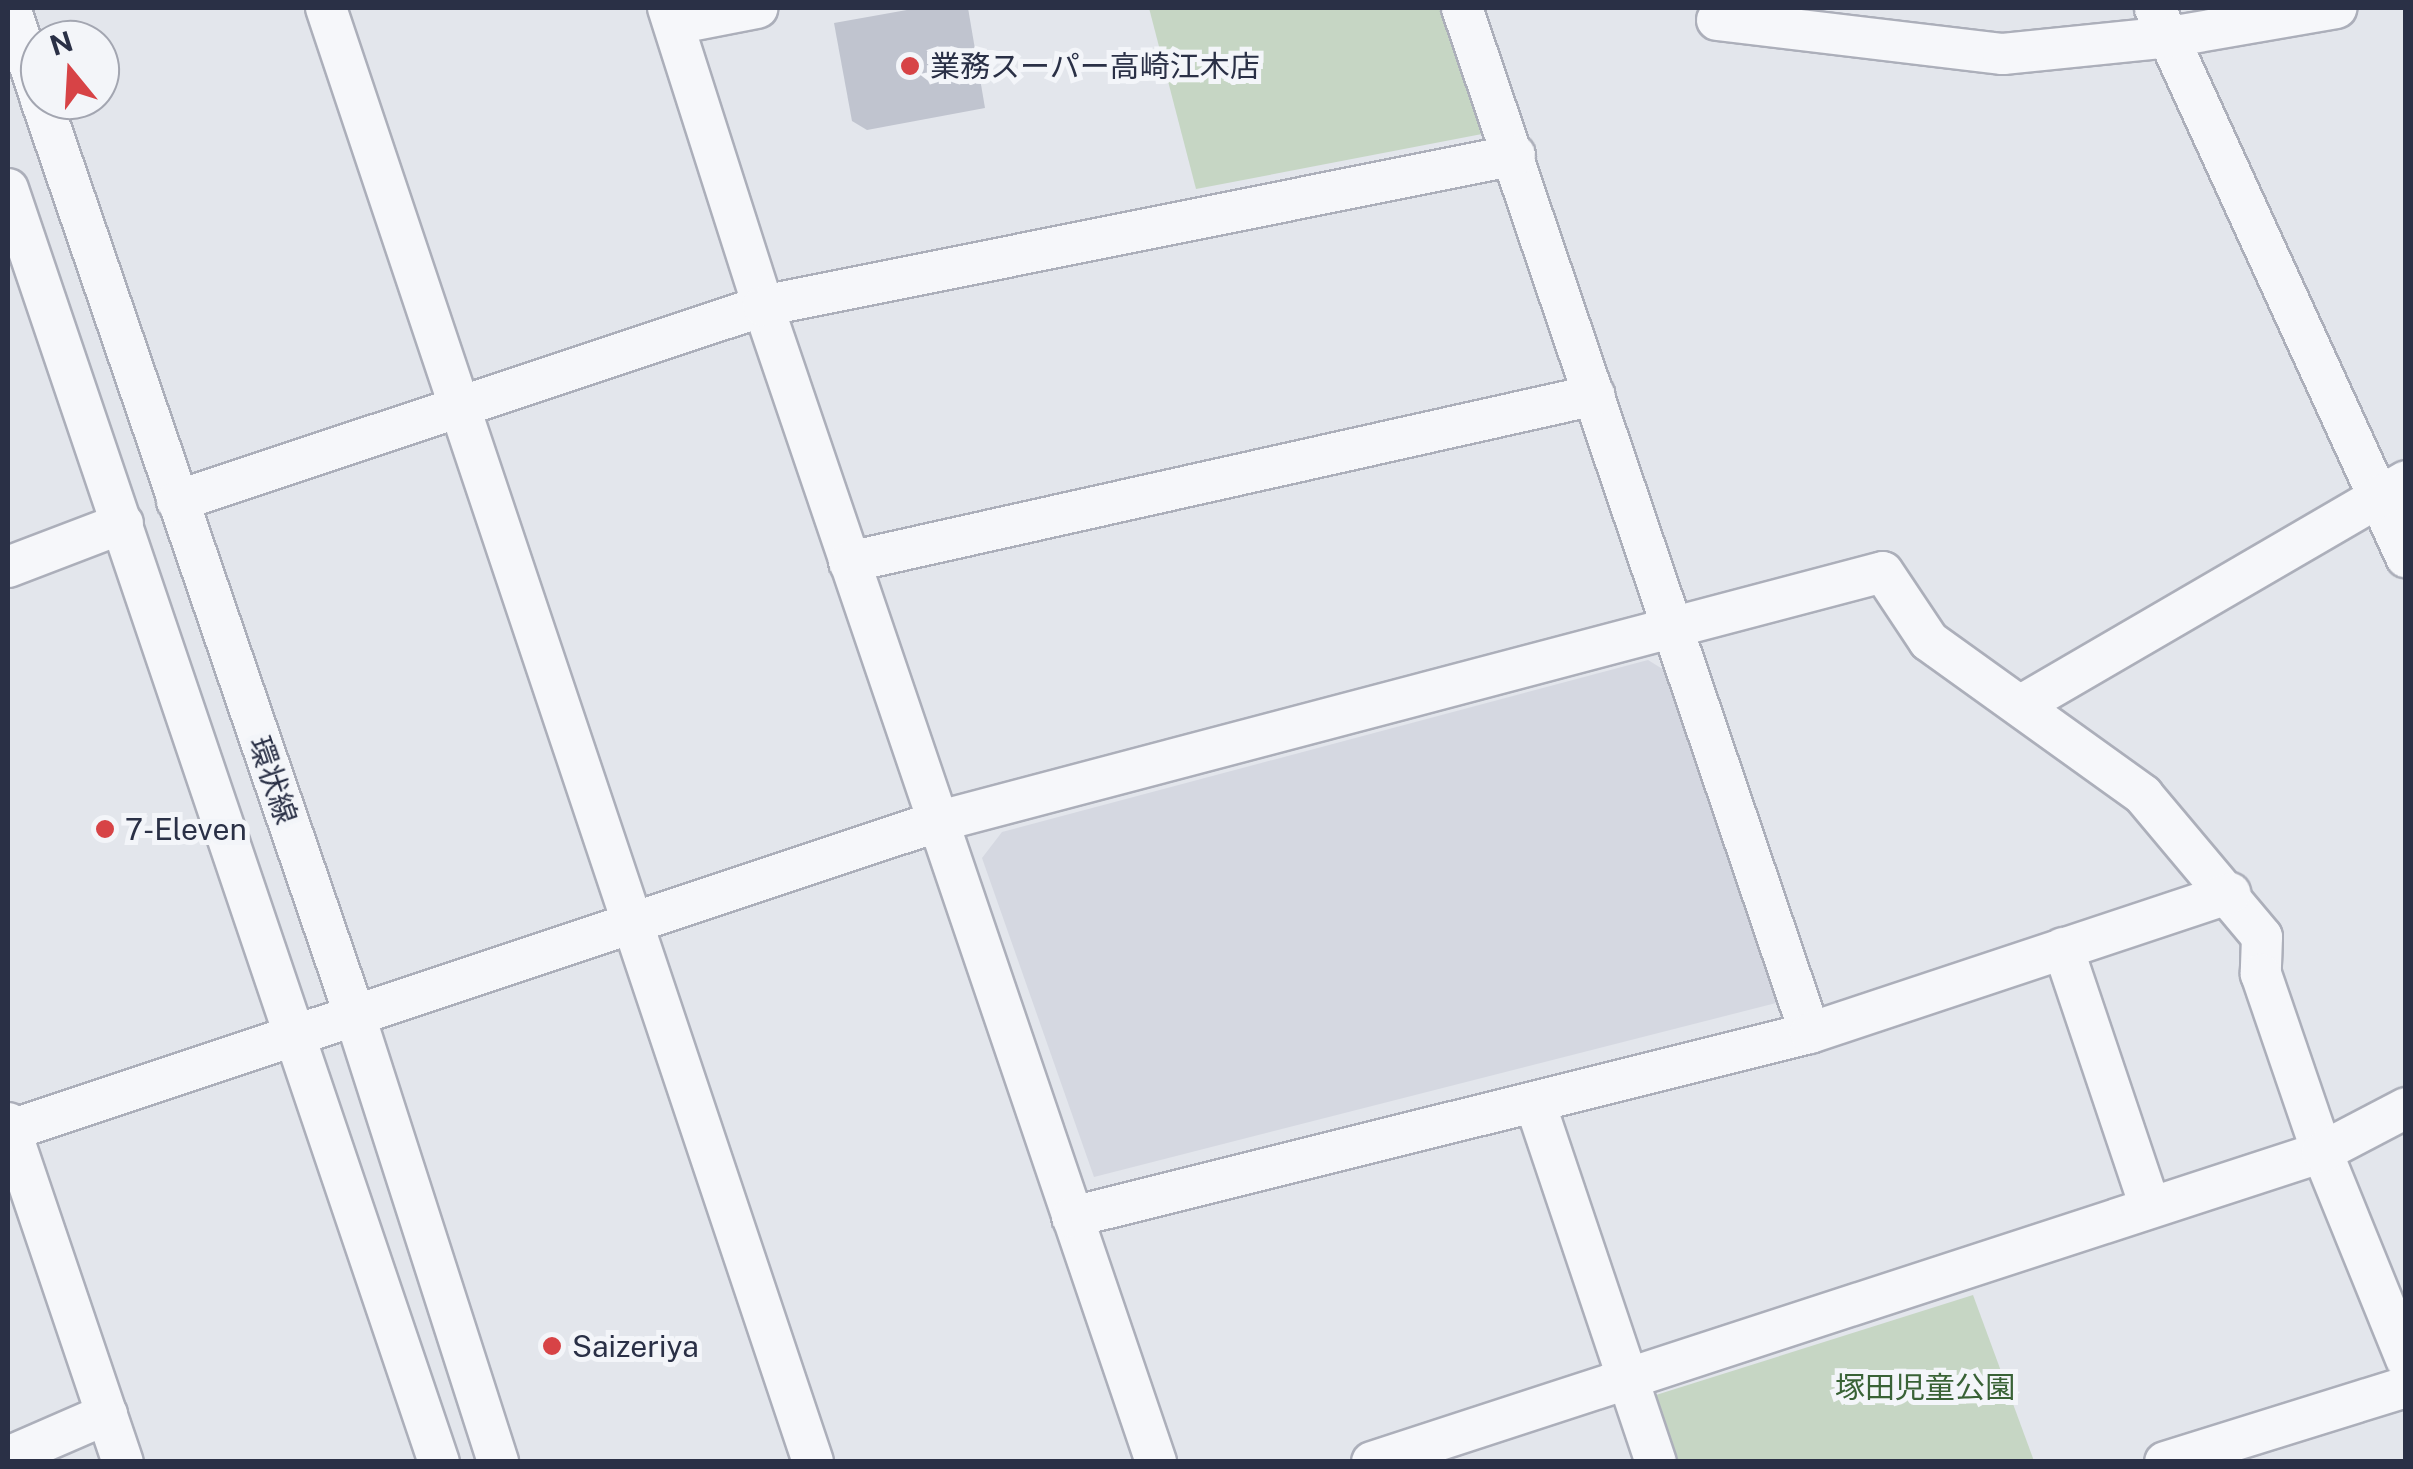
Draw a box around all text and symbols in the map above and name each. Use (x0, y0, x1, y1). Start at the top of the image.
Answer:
north arrow (20, 20, 120, 120)
text: N (46, 24, 77, 62)
place label: 業務スーパー高崎江木店 (930, 48, 1260, 84)
marker: 業務スーパー高崎江木店 (899, 55, 921, 77)
street label: 環状線 (241, 732, 305, 828)
place label: 7-Eleven (125, 811, 247, 847)
marker: 7-Eleven (94, 818, 116, 840)
place label: Saizeriya (572, 1328, 699, 1364)
marker: Saizeriya (541, 1335, 563, 1357)
park label: 塚田児童公園 (1835, 1369, 2015, 1405)

